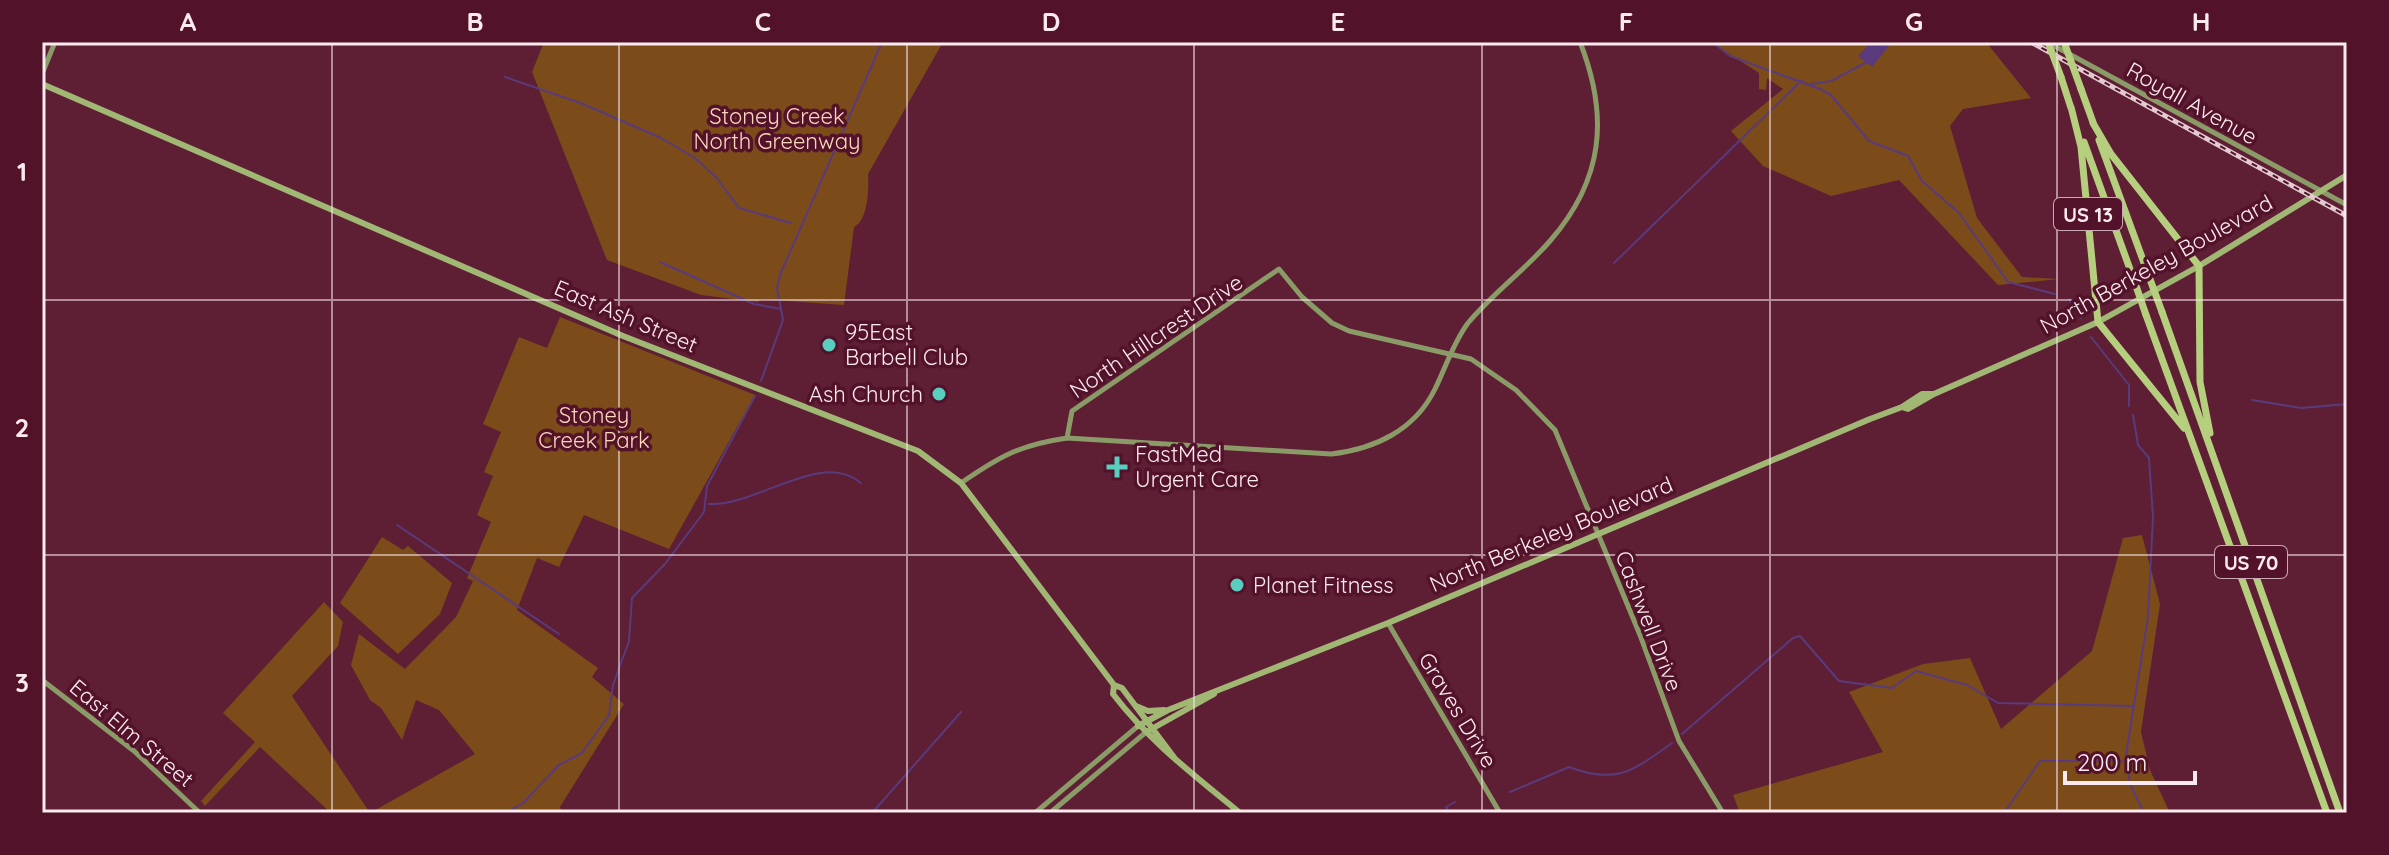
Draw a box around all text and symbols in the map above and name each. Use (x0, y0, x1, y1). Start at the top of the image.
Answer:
text: A (180, 5, 197, 38)
text: B (466, 5, 484, 38)
text: C (755, 5, 771, 38)
text: D (1042, 5, 1060, 38)
text: E (1331, 5, 1345, 38)
text: F (1619, 5, 1633, 38)
text: G (1905, 5, 1923, 38)
text: H (2192, 5, 2210, 38)
street label: Royall Avenue (2122, 56, 2262, 150)
park label: Stoney Creek North Greenway (693, 102, 861, 155)
text: 1 (17, 155, 27, 188)
street label: North Berkeley Boulevard (2035, 188, 2277, 340)
road number: US 13 (2054, 198, 2122, 230)
street label: North Hillcrest Drive (1064, 268, 1248, 404)
street label: East Ash Street (550, 273, 702, 359)
place label: 95East Barbell Club (845, 318, 968, 371)
marker: 95East Barbell Club (820, 336, 838, 354)
place label: Ash Church (809, 380, 923, 408)
marker: Ash Church (930, 385, 948, 403)
park label: Stoney Creek Park (538, 401, 650, 454)
text: 2 (15, 411, 29, 444)
place label: FastMed Urgent Care (1135, 440, 1259, 493)
marker: FastMed Urgent Care (1106, 456, 1128, 478)
street label: North Berkeley Boulevard (1425, 470, 1677, 598)
road number: US 70 (2215, 546, 2287, 578)
street label: Cashwell Drive (1609, 547, 1689, 695)
place label: Planet Fitness (1253, 571, 1394, 599)
marker: Planet Fitness (1228, 576, 1246, 594)
street label: Graves Drive (1413, 647, 1503, 773)
text: 3 (15, 666, 29, 699)
street label: East Elm Street (64, 673, 200, 793)
scale bar (2065, 735, 2195, 785)
text: 200 m (2077, 747, 2147, 777)

